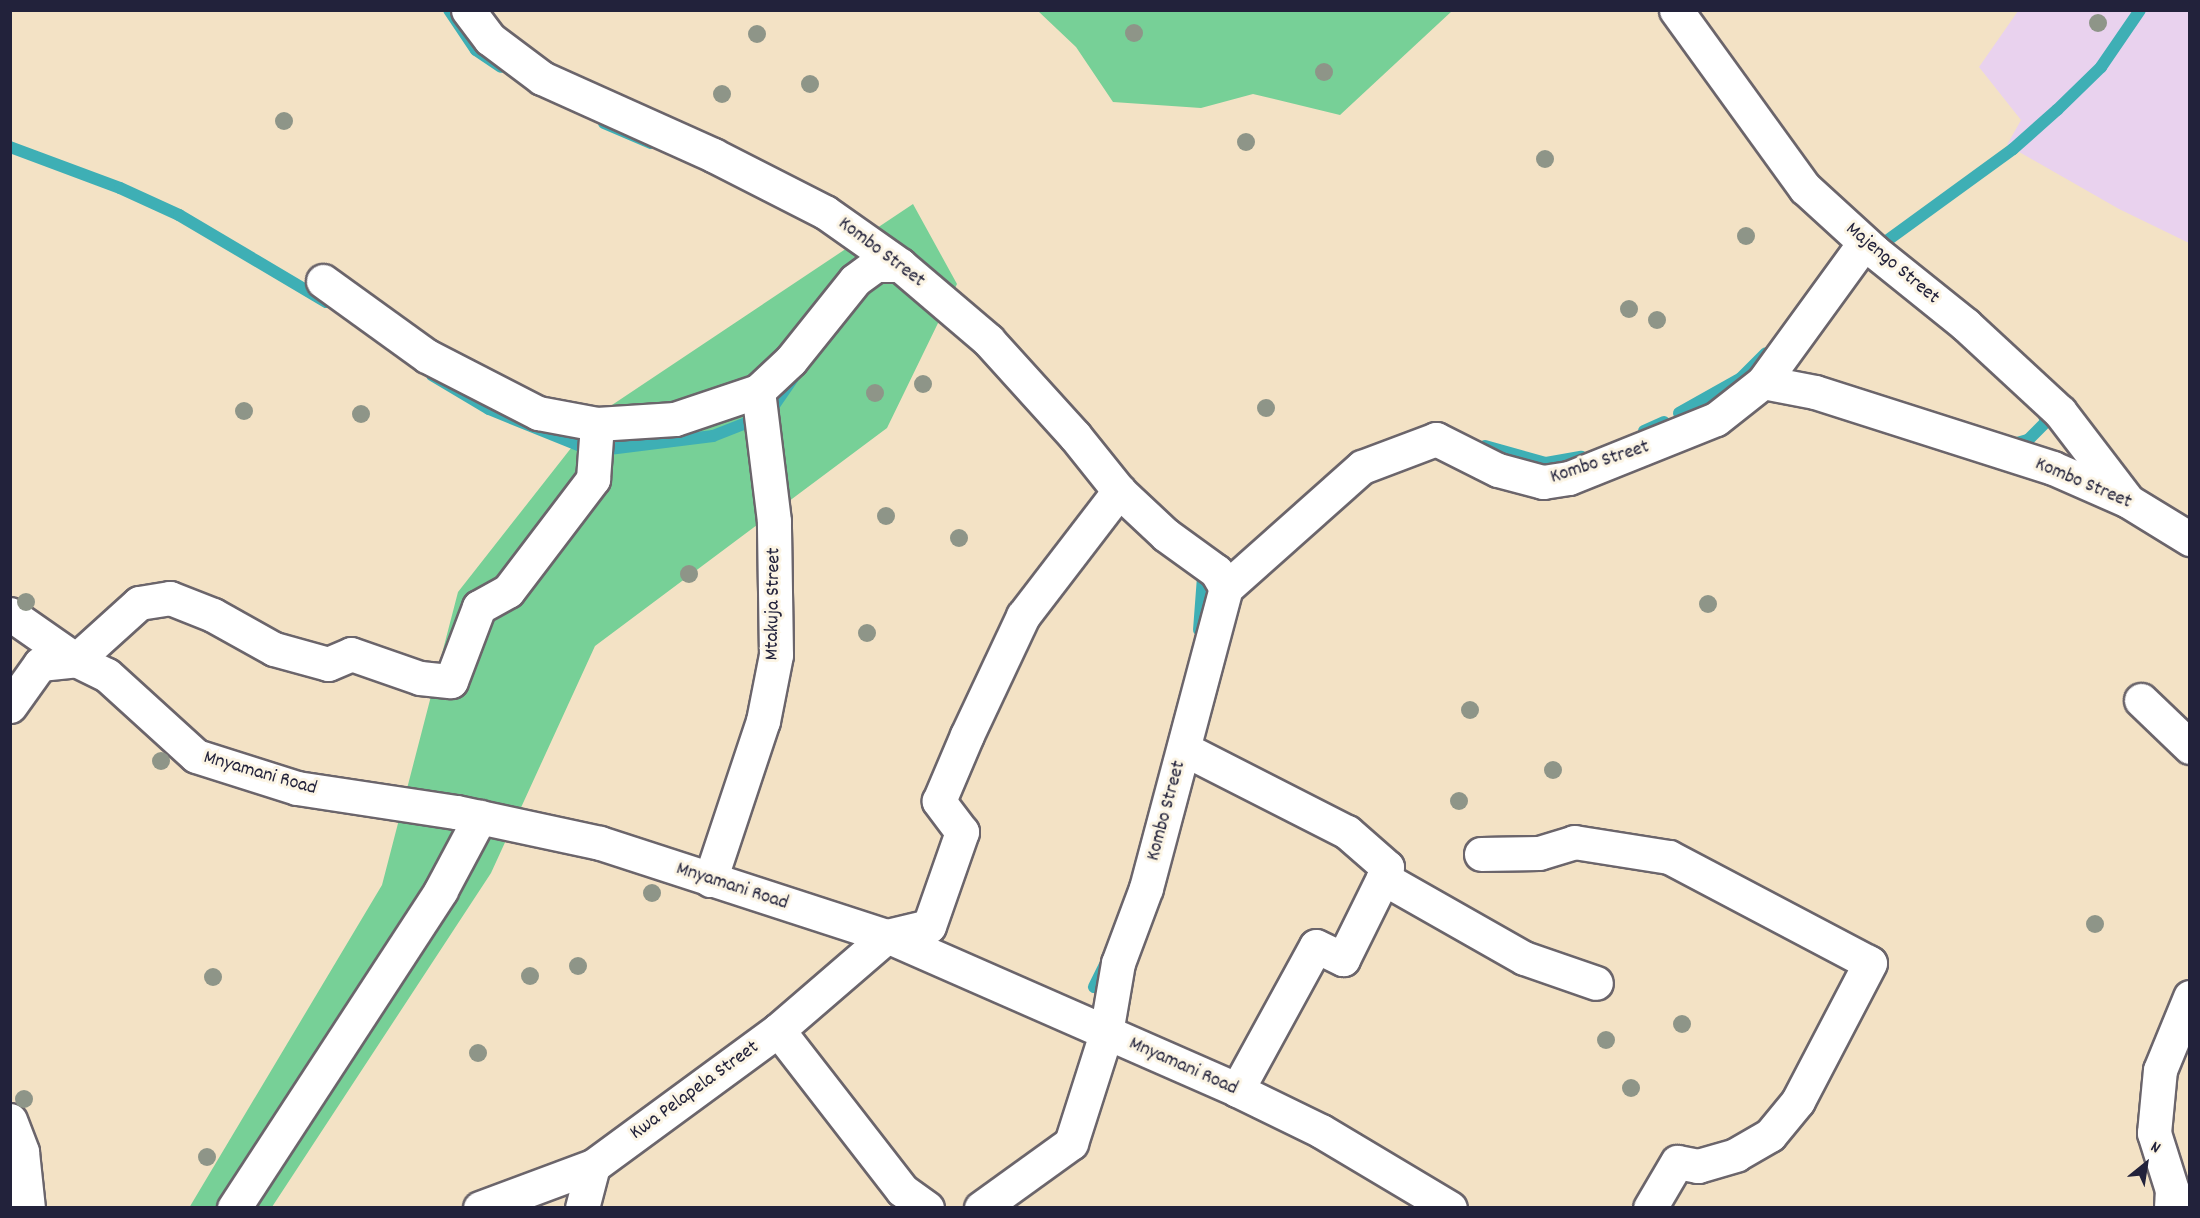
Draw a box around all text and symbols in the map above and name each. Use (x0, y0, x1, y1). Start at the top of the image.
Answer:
street label: Kombo Street (833, 213, 929, 293)
street label: Majengo Street (1840, 218, 1944, 310)
street label: Kombo Street (1547, 436, 1653, 490)
street label: Kombo Street (2031, 453, 2135, 515)
street label: Mtakuja Street (761, 547, 787, 661)
street label: Mnyamani Road (201, 746, 319, 802)
street label: Kombo Street (1142, 758, 1192, 864)
street label: Mnyamani Road (673, 858, 791, 916)
street label: Mnyamani Road (1125, 1032, 1241, 1102)
street label: Kwa Pelapela Street (626, 1036, 764, 1146)
north arrow (2116, 1134, 2176, 1194)
text: N (2146, 1136, 2164, 1160)

